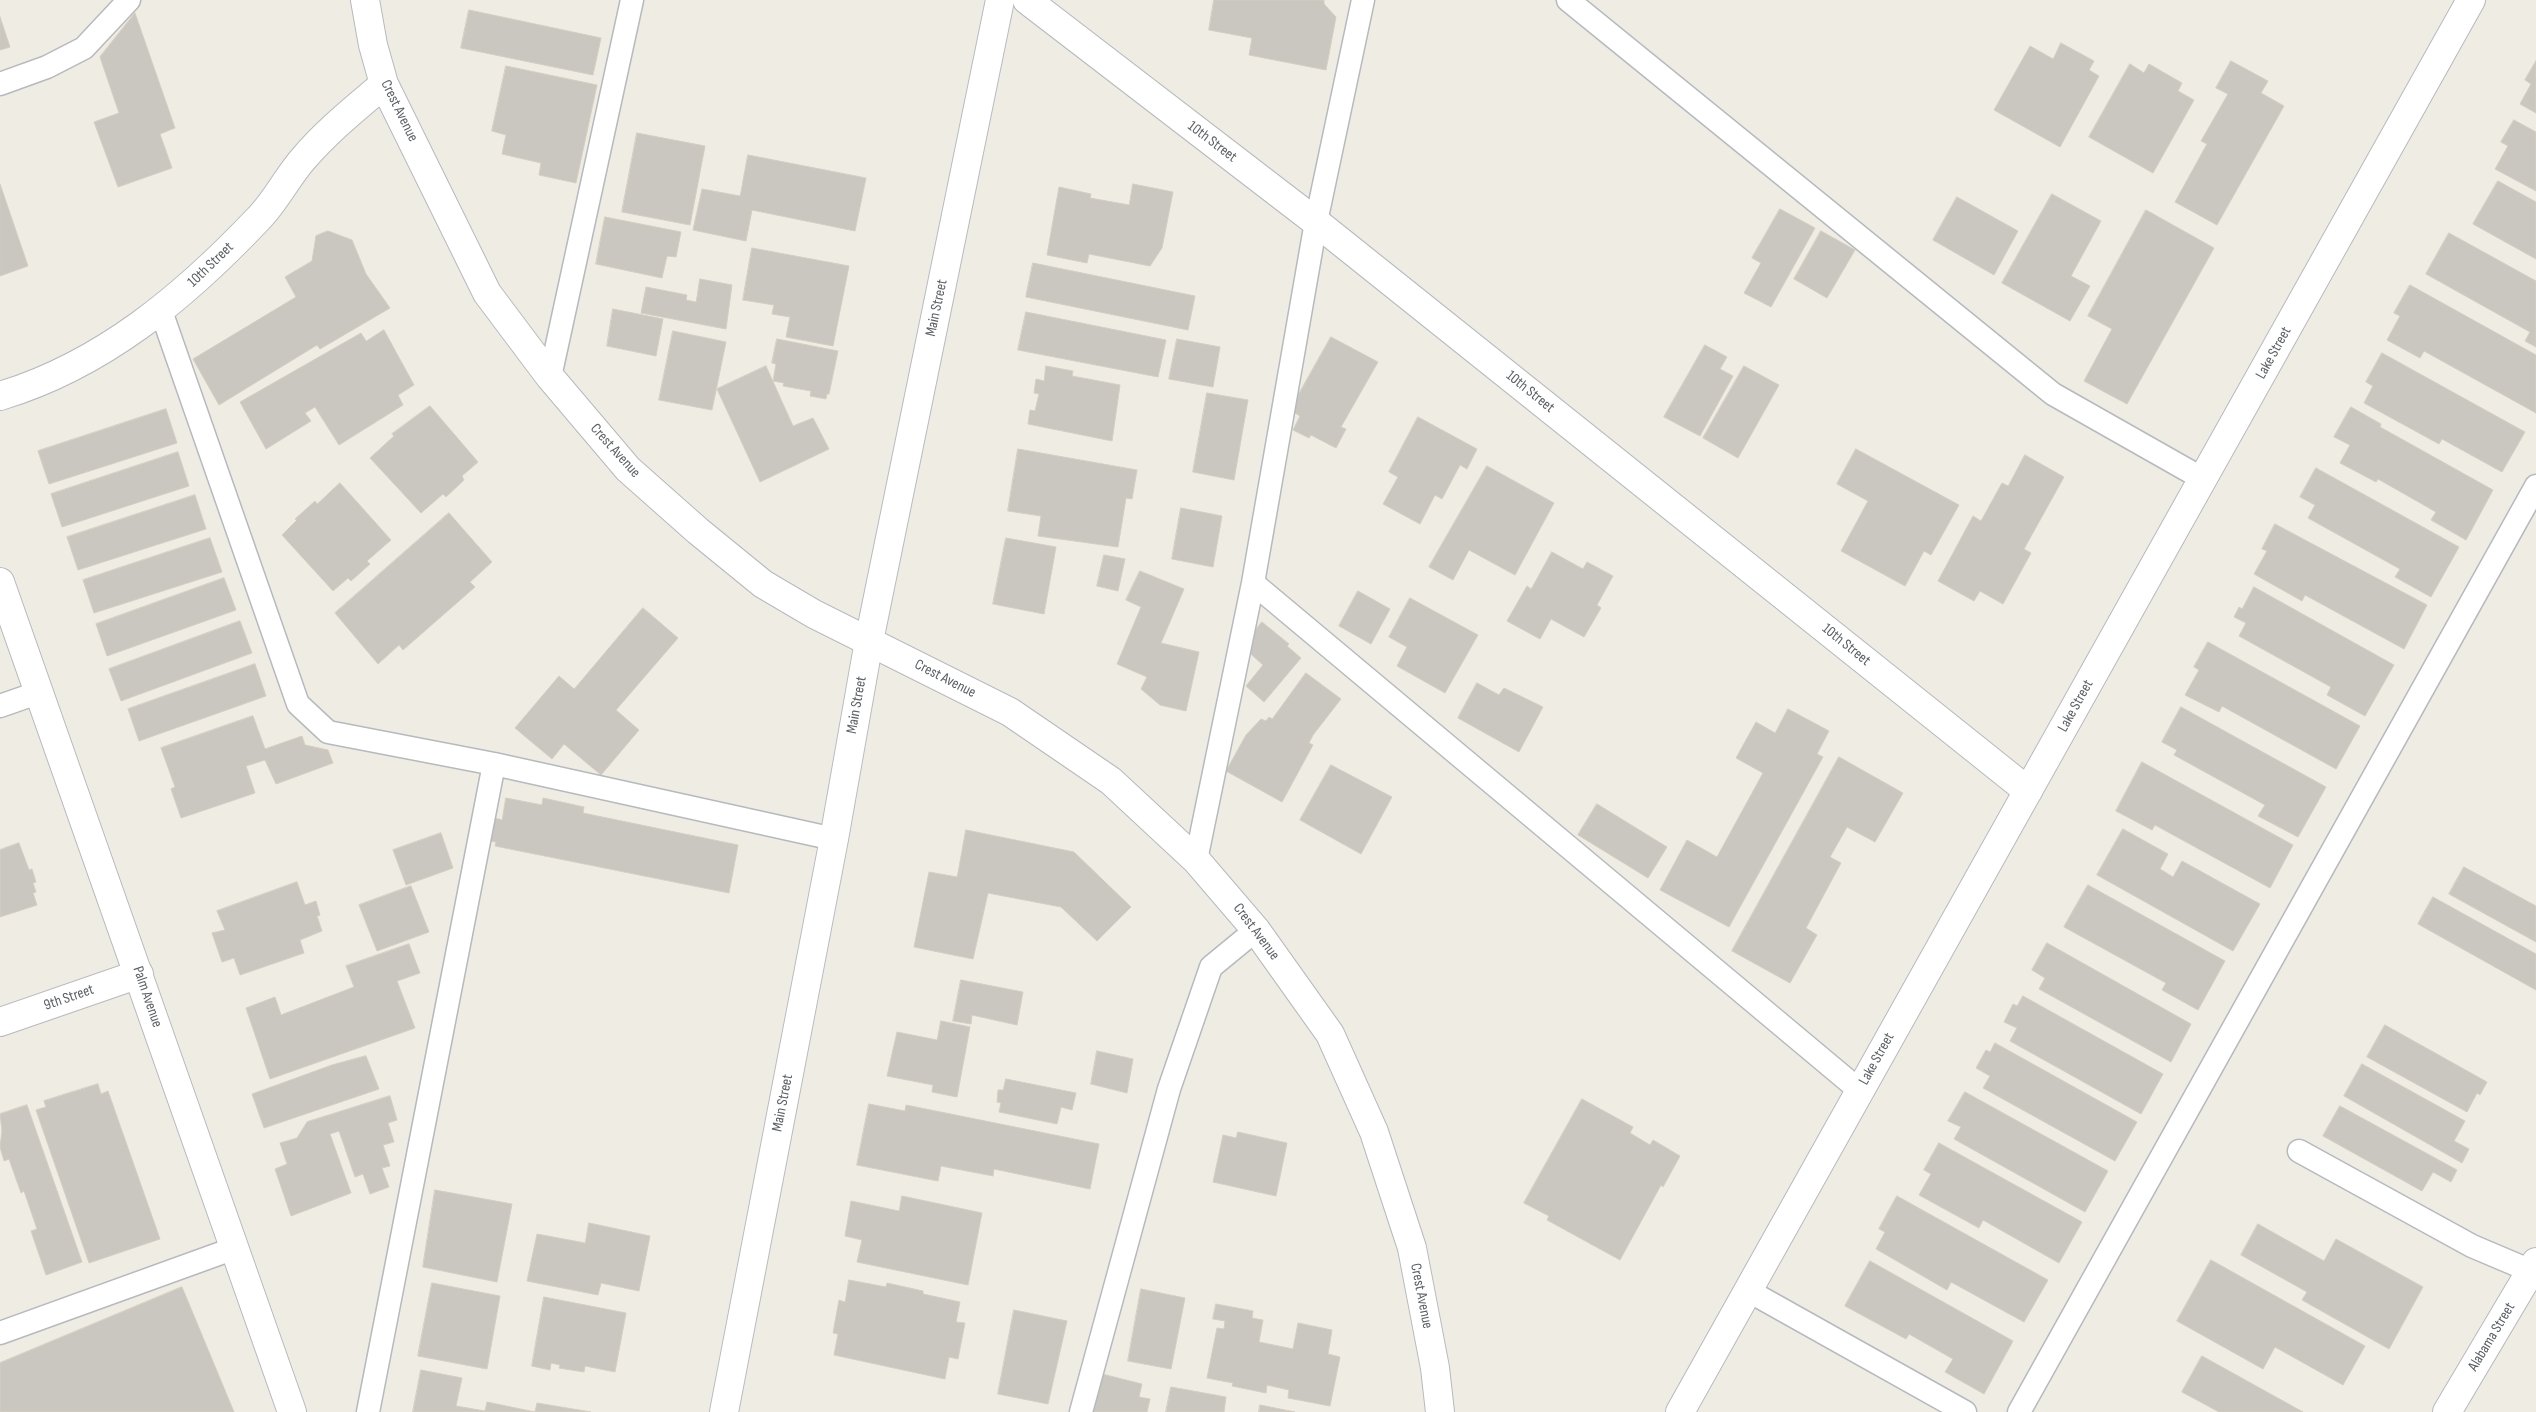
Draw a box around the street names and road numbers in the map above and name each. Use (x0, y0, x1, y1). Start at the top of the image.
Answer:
street label: Crest Avenue (376, 77, 422, 145)
street label: 10th Street (1184, 118, 1240, 166)
street label: 10th Street (184, 239, 238, 291)
street label: Main Street (922, 278, 952, 338)
street label: Lake Street (2252, 324, 2296, 382)
street label: 10th Street (1502, 367, 1558, 417)
street label: Crest Avenue (586, 420, 644, 482)
street label: 10th Street (1818, 620, 1874, 670)
street label: Crest Avenue (911, 656, 979, 702)
street label: Main Street (843, 675, 871, 735)
street label: Lake Street (2054, 677, 2098, 735)
street label: Crest Avenue (1229, 900, 1283, 964)
street label: Palm Avenue (128, 964, 166, 1030)
street label: 9th Street (42, 981, 96, 1015)
street label: Lake Street (1855, 1030, 1899, 1088)
street label: Main Street (769, 1073, 797, 1133)
street label: Crest Avenue (1406, 1262, 1436, 1330)
street label: Alabama Street (2465, 1300, 2519, 1374)

